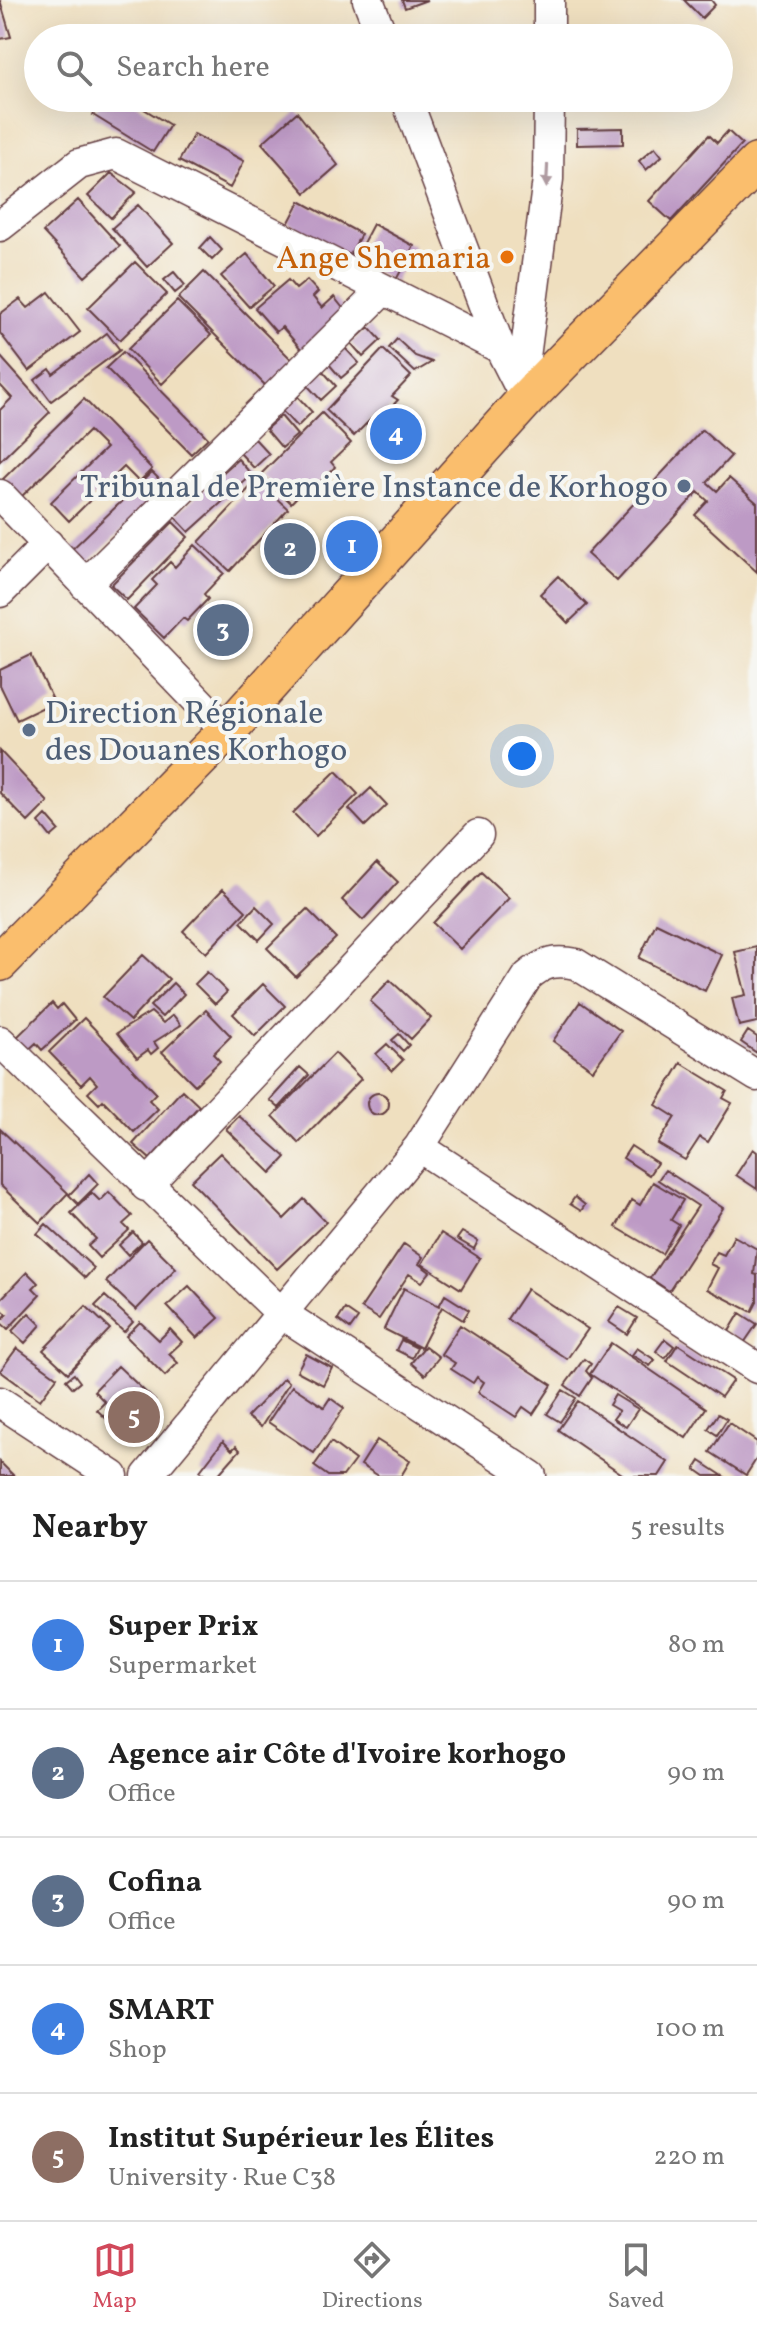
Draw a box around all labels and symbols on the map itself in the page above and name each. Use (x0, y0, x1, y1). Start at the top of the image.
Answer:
one-way arrow (541, 164, 554, 189)
place label: Ange Shemaria (276, 238, 491, 282)
marker: Ange Shemaria (498, 248, 516, 266)
pin: 4 (370, 404, 422, 464)
place label: Tribunal de Première Instance de Korhogo (80, 467, 668, 511)
marker: Tribunal de Première Instance de Korhogo (675, 477, 693, 495)
pin: 1 (326, 516, 378, 576)
pin: 2 (264, 519, 316, 579)
pin: 3 (197, 600, 249, 660)
place label: Direction Régionale des Douanes Korhogo (45, 693, 347, 774)
marker: Direction Régionale des Douanes Korhogo (20, 721, 38, 739)
your location (502, 736, 542, 776)
pin: 5 (108, 1387, 160, 1447)

